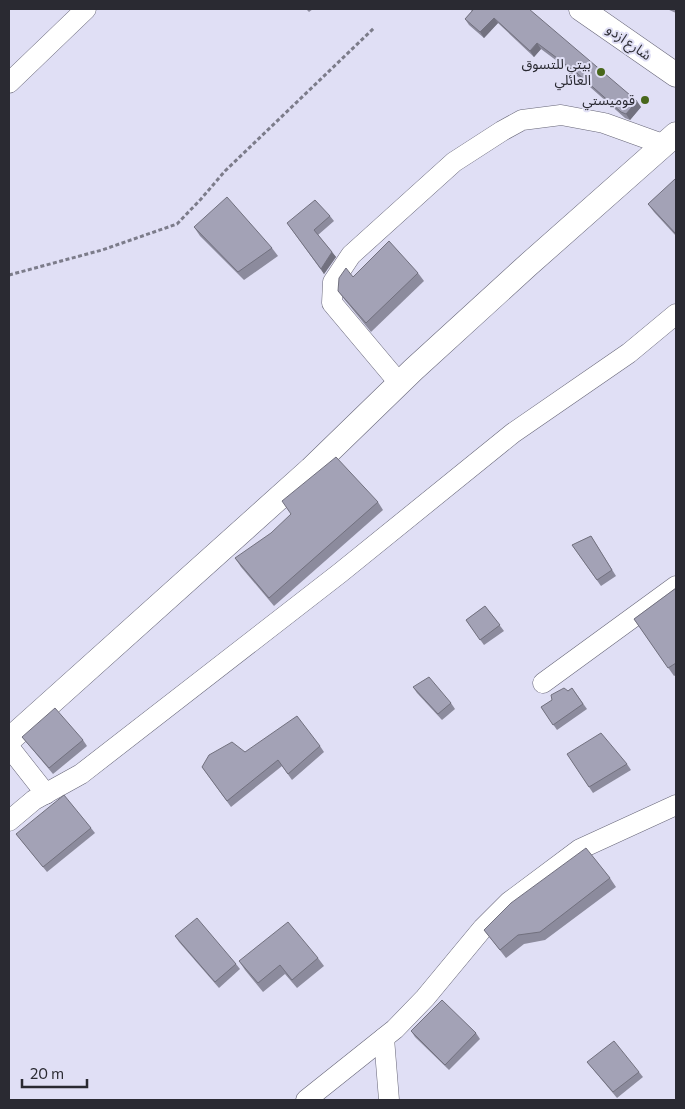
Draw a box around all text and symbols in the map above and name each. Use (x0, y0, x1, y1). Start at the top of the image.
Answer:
street label: شارع ازدو (602, 20, 655, 66)
place label: بيتي للتسوق العائلي (521, 55, 591, 91)
marker: بيتي للتسوق العائلي (595, 66, 607, 78)
place label: قوميستي (582, 91, 635, 111)
marker: قوميستي (639, 94, 651, 106)
scale bar (22, 1056, 88, 1088)
text: 20 m (30, 1064, 64, 1082)

